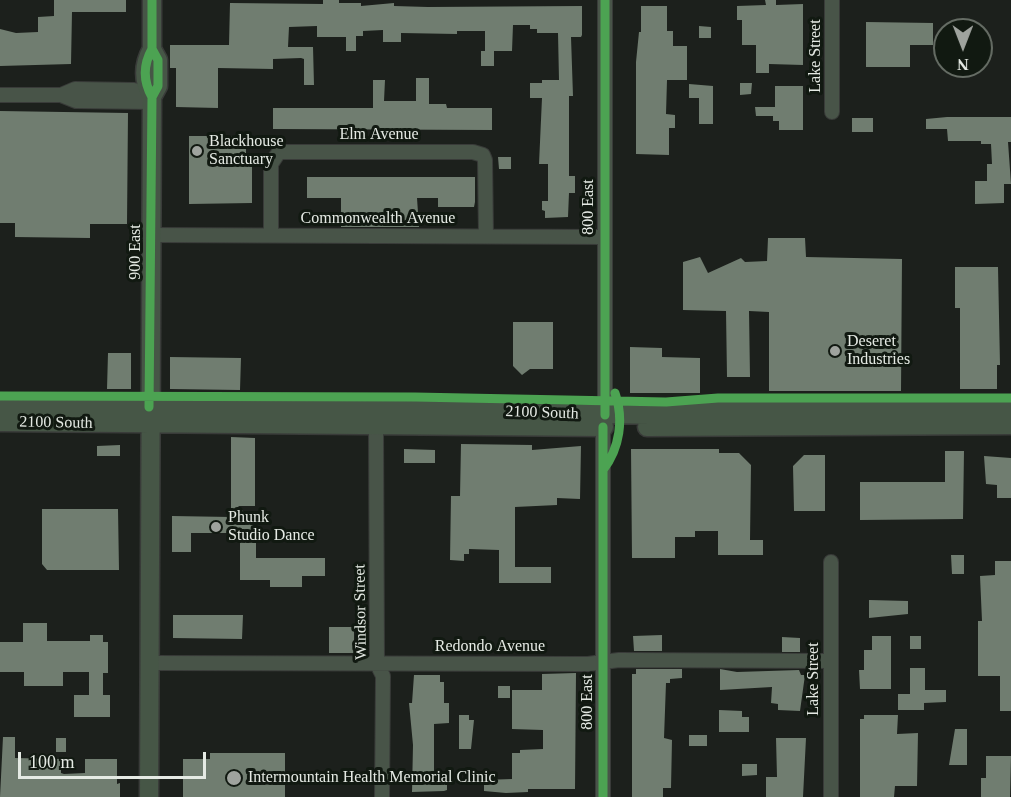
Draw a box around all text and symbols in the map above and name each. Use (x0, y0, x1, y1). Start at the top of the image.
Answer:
north arrow (933, 18, 993, 78)
street label: Lake Street (806, 19, 826, 93)
text: N (957, 56, 969, 73)
street label: Elm Avenue (339, 125, 419, 145)
place label: Blackhouse Sanctuary (209, 132, 284, 170)
marker: Blackhouse Sanctuary (190, 144, 204, 158)
street label: 800 East (579, 179, 599, 235)
street label: Commonwealth Avenue (301, 209, 455, 229)
street label: 900 East (126, 224, 146, 280)
place label: Deseret Industries (847, 332, 910, 370)
marker: Deseret Industries (828, 344, 842, 358)
street label: 2100 South (505, 402, 579, 424)
street label: 2100 South (19, 413, 93, 433)
place label: Phunk Studio Dance (228, 508, 315, 546)
marker: Phunk Studio Dance (209, 520, 223, 534)
street label: Windsor Street (351, 564, 371, 660)
street label: Redondo Avenue (435, 637, 545, 657)
street label: Lake Street (804, 642, 824, 716)
street label: 800 East (578, 674, 598, 730)
scale bar (21, 740, 208, 778)
text: 100 m (29, 752, 75, 772)
place label: Intermountain Health Memorial Clinic (248, 768, 495, 788)
marker: Intermountain Health Memorial Clinic (225, 769, 243, 787)

